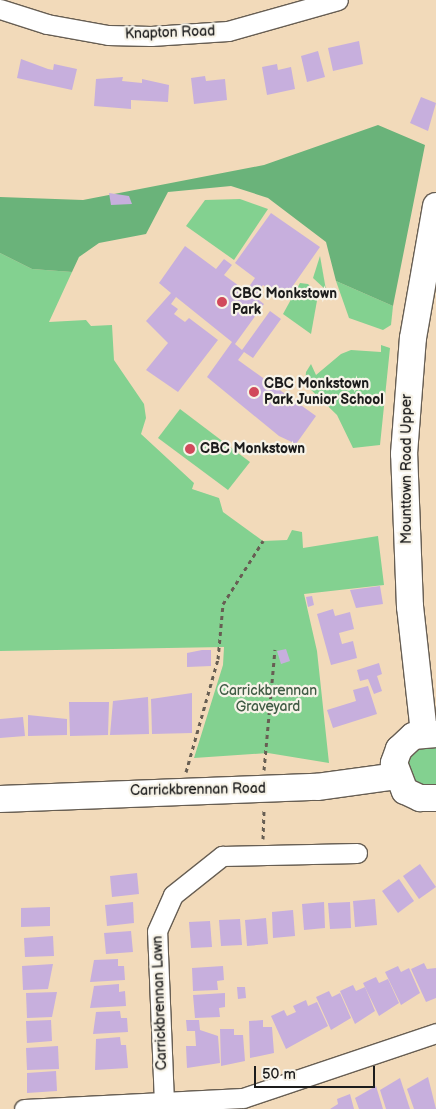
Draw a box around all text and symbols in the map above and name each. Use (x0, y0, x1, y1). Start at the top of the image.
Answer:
street label: Knapton Road (125, 23, 215, 43)
place label: CBC Monkstown Park (232, 286, 337, 318)
marker: CBC Monkstown Park (216, 296, 228, 308)
place label: CBC Monkstown Park Junior School (264, 376, 384, 408)
marker: CBC Monkstown Park Junior School (248, 386, 260, 398)
street label: Mounttown Road Upper (399, 394, 415, 544)
place label: CBC Monkstown (200, 441, 305, 457)
marker: CBC Monkstown (184, 443, 196, 455)
park label: Carrickbrennan Graveyard (219, 683, 317, 716)
street label: Carrickbrennan Road (130, 780, 266, 800)
street label: Carrickbrennan Lawn (149, 935, 171, 1071)
scale bar (256, 1056, 377, 1088)
text: 50 m (262, 1065, 296, 1084)

